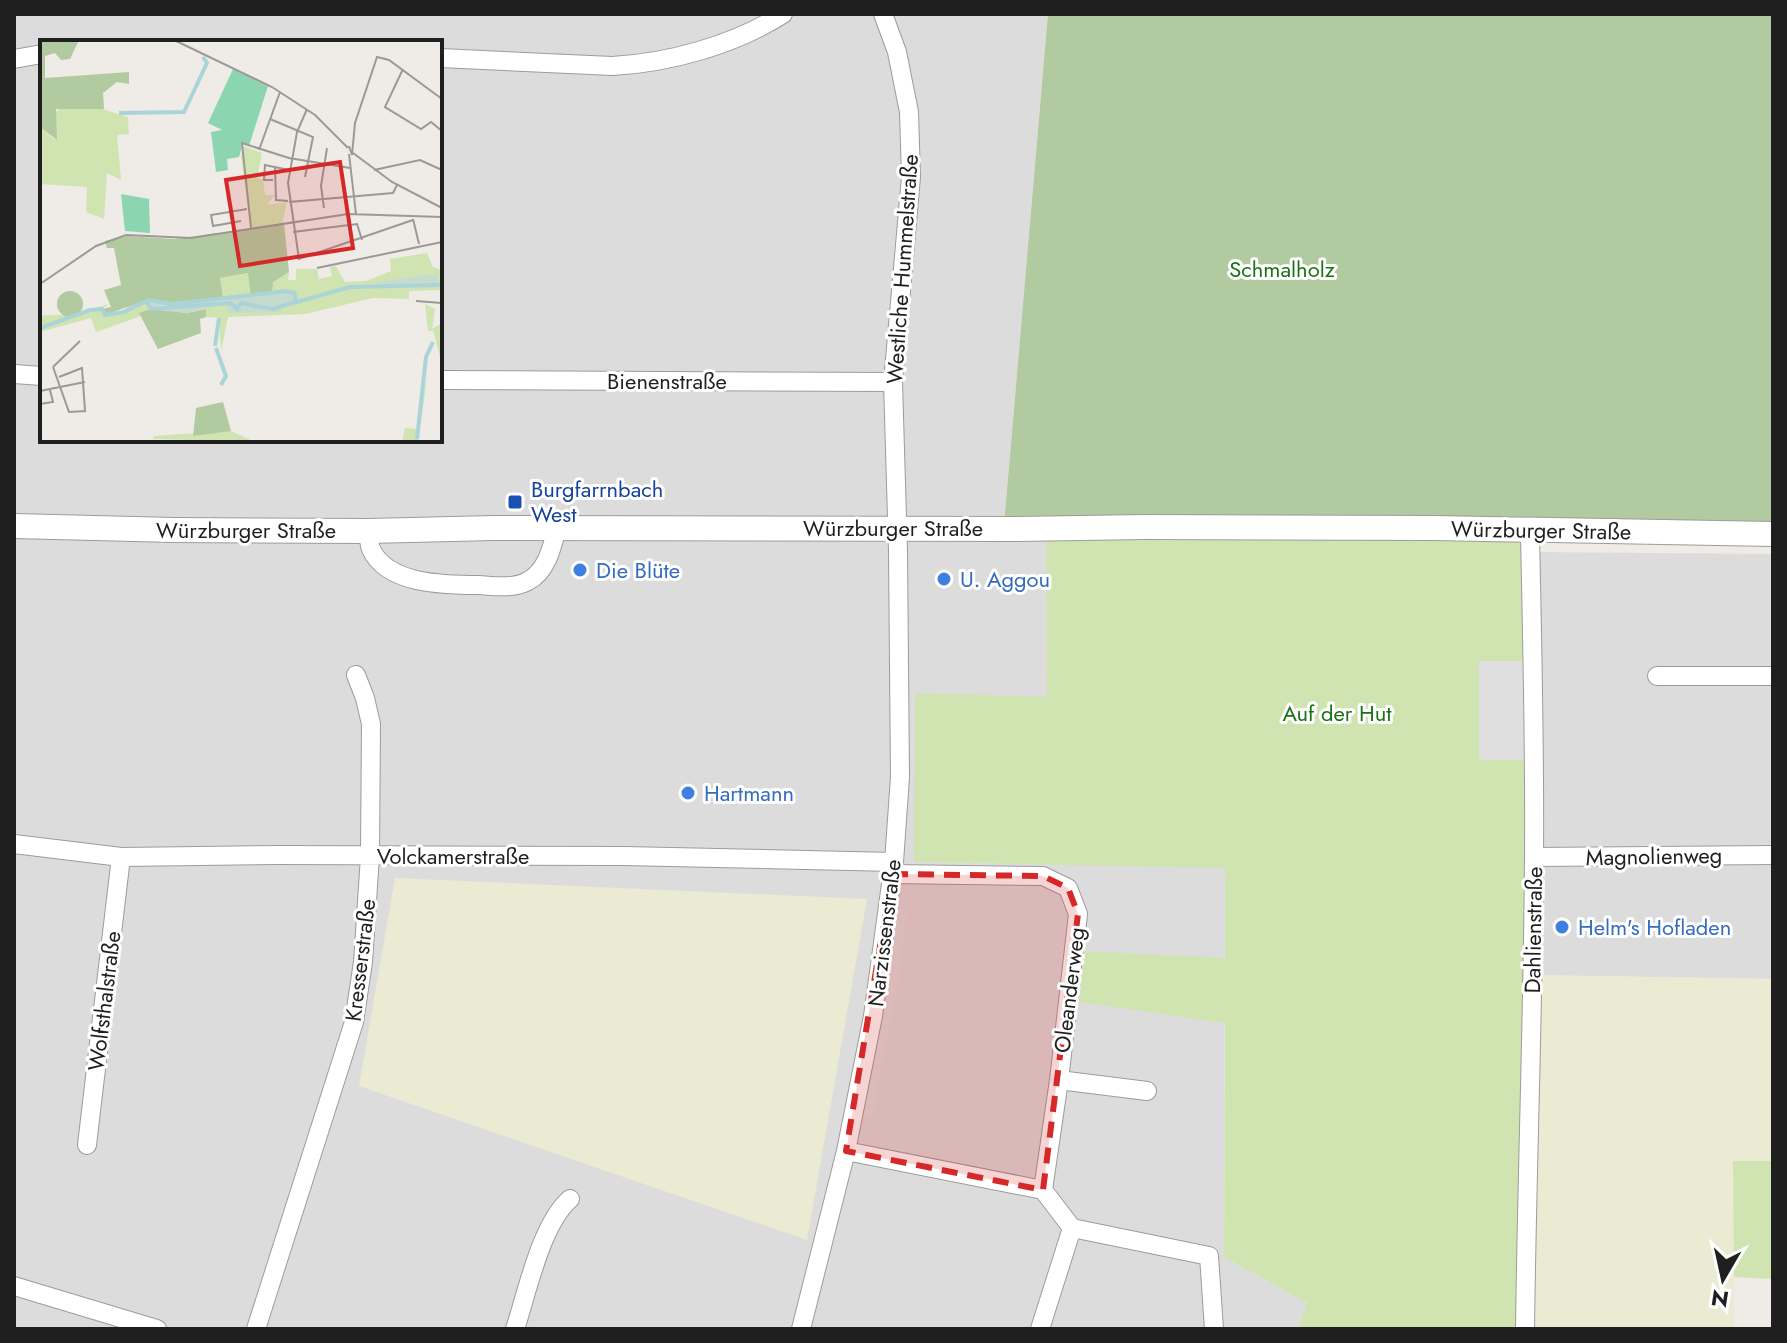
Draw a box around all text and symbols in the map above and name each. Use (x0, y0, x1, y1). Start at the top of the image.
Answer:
inset map (40, 40, 442, 442)
street label: Westliche Hummelstraße (878, 153, 926, 385)
park label: Schmalholz (1229, 253, 1335, 285)
street label: Bienenstraße (607, 365, 727, 397)
place label: Burgfarrnbach West (531, 473, 663, 530)
marker: Burgfarrnbach West (506, 493, 524, 511)
street label: Würzburger Straße (803, 512, 983, 544)
street label: Würzburger Straße (1451, 512, 1631, 548)
street label: Würzburger Straße (156, 514, 336, 546)
place label: Die Blüte (596, 554, 680, 586)
marker: Die Blüte (571, 561, 589, 579)
place label: U. Aggou (960, 563, 1050, 595)
marker: U. Aggou (935, 570, 953, 588)
park label: Auf der Hut (1282, 697, 1392, 729)
place label: Hartmann (704, 777, 794, 809)
marker: Hartmann (679, 784, 697, 802)
street label: Magnolienweg (1585, 839, 1723, 873)
street label: Volckamerstraße (377, 840, 529, 872)
street label: Narzissenstraße (859, 857, 909, 1009)
street label: Dahlienstraße (1516, 866, 1550, 994)
street label: Kresserstraße (337, 897, 383, 1023)
place label: Helm's Hofladen (1578, 911, 1731, 943)
marker: Helm's Hofladen (1553, 918, 1571, 936)
street label: Oleanderweg (1045, 925, 1093, 1055)
street label: Wolfsthalstraße (80, 929, 128, 1073)
north arrow (1683, 1239, 1763, 1319)
text: N (1709, 1282, 1731, 1316)

